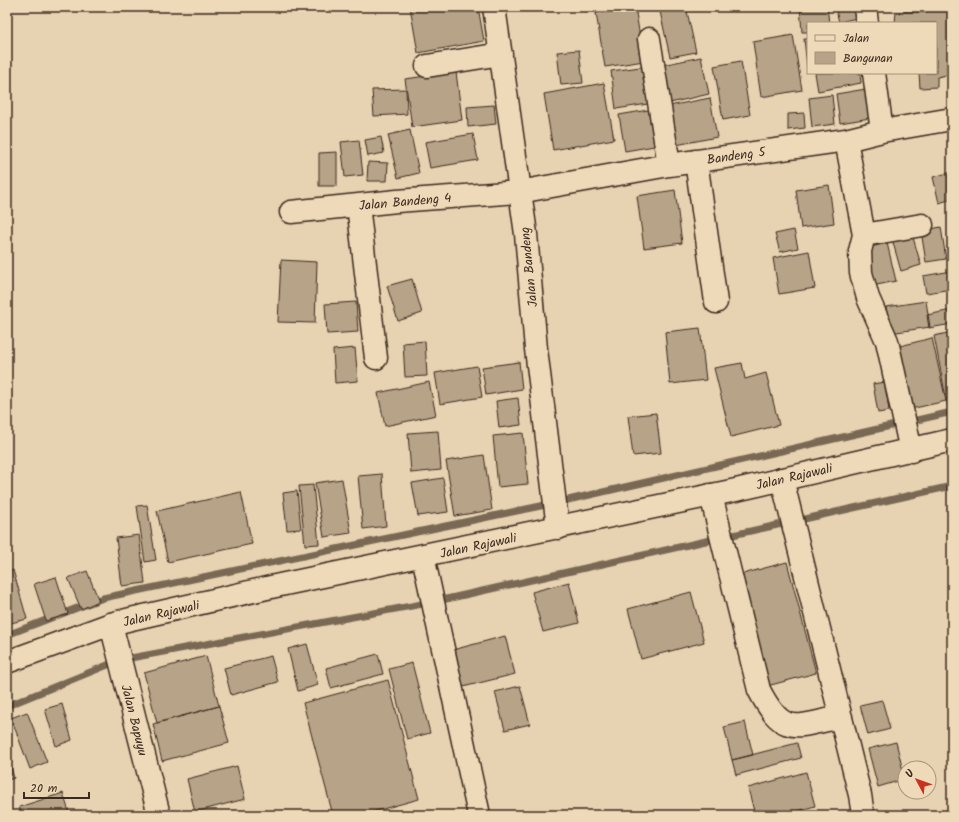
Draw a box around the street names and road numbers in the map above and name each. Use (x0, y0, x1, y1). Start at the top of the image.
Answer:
street label: Bandeng 5 (706, 142, 768, 171)
street label: Jalan Bandeng 4 (358, 188, 452, 217)
street label: Jalan Bandeng (515, 226, 544, 308)
street label: Jalan Rajawali (754, 458, 835, 496)
street label: Jalan Rajawali (438, 528, 519, 565)
street label: Jalan Rajawali (121, 595, 202, 633)
street label: Jalan Bapuyu (115, 682, 153, 759)

